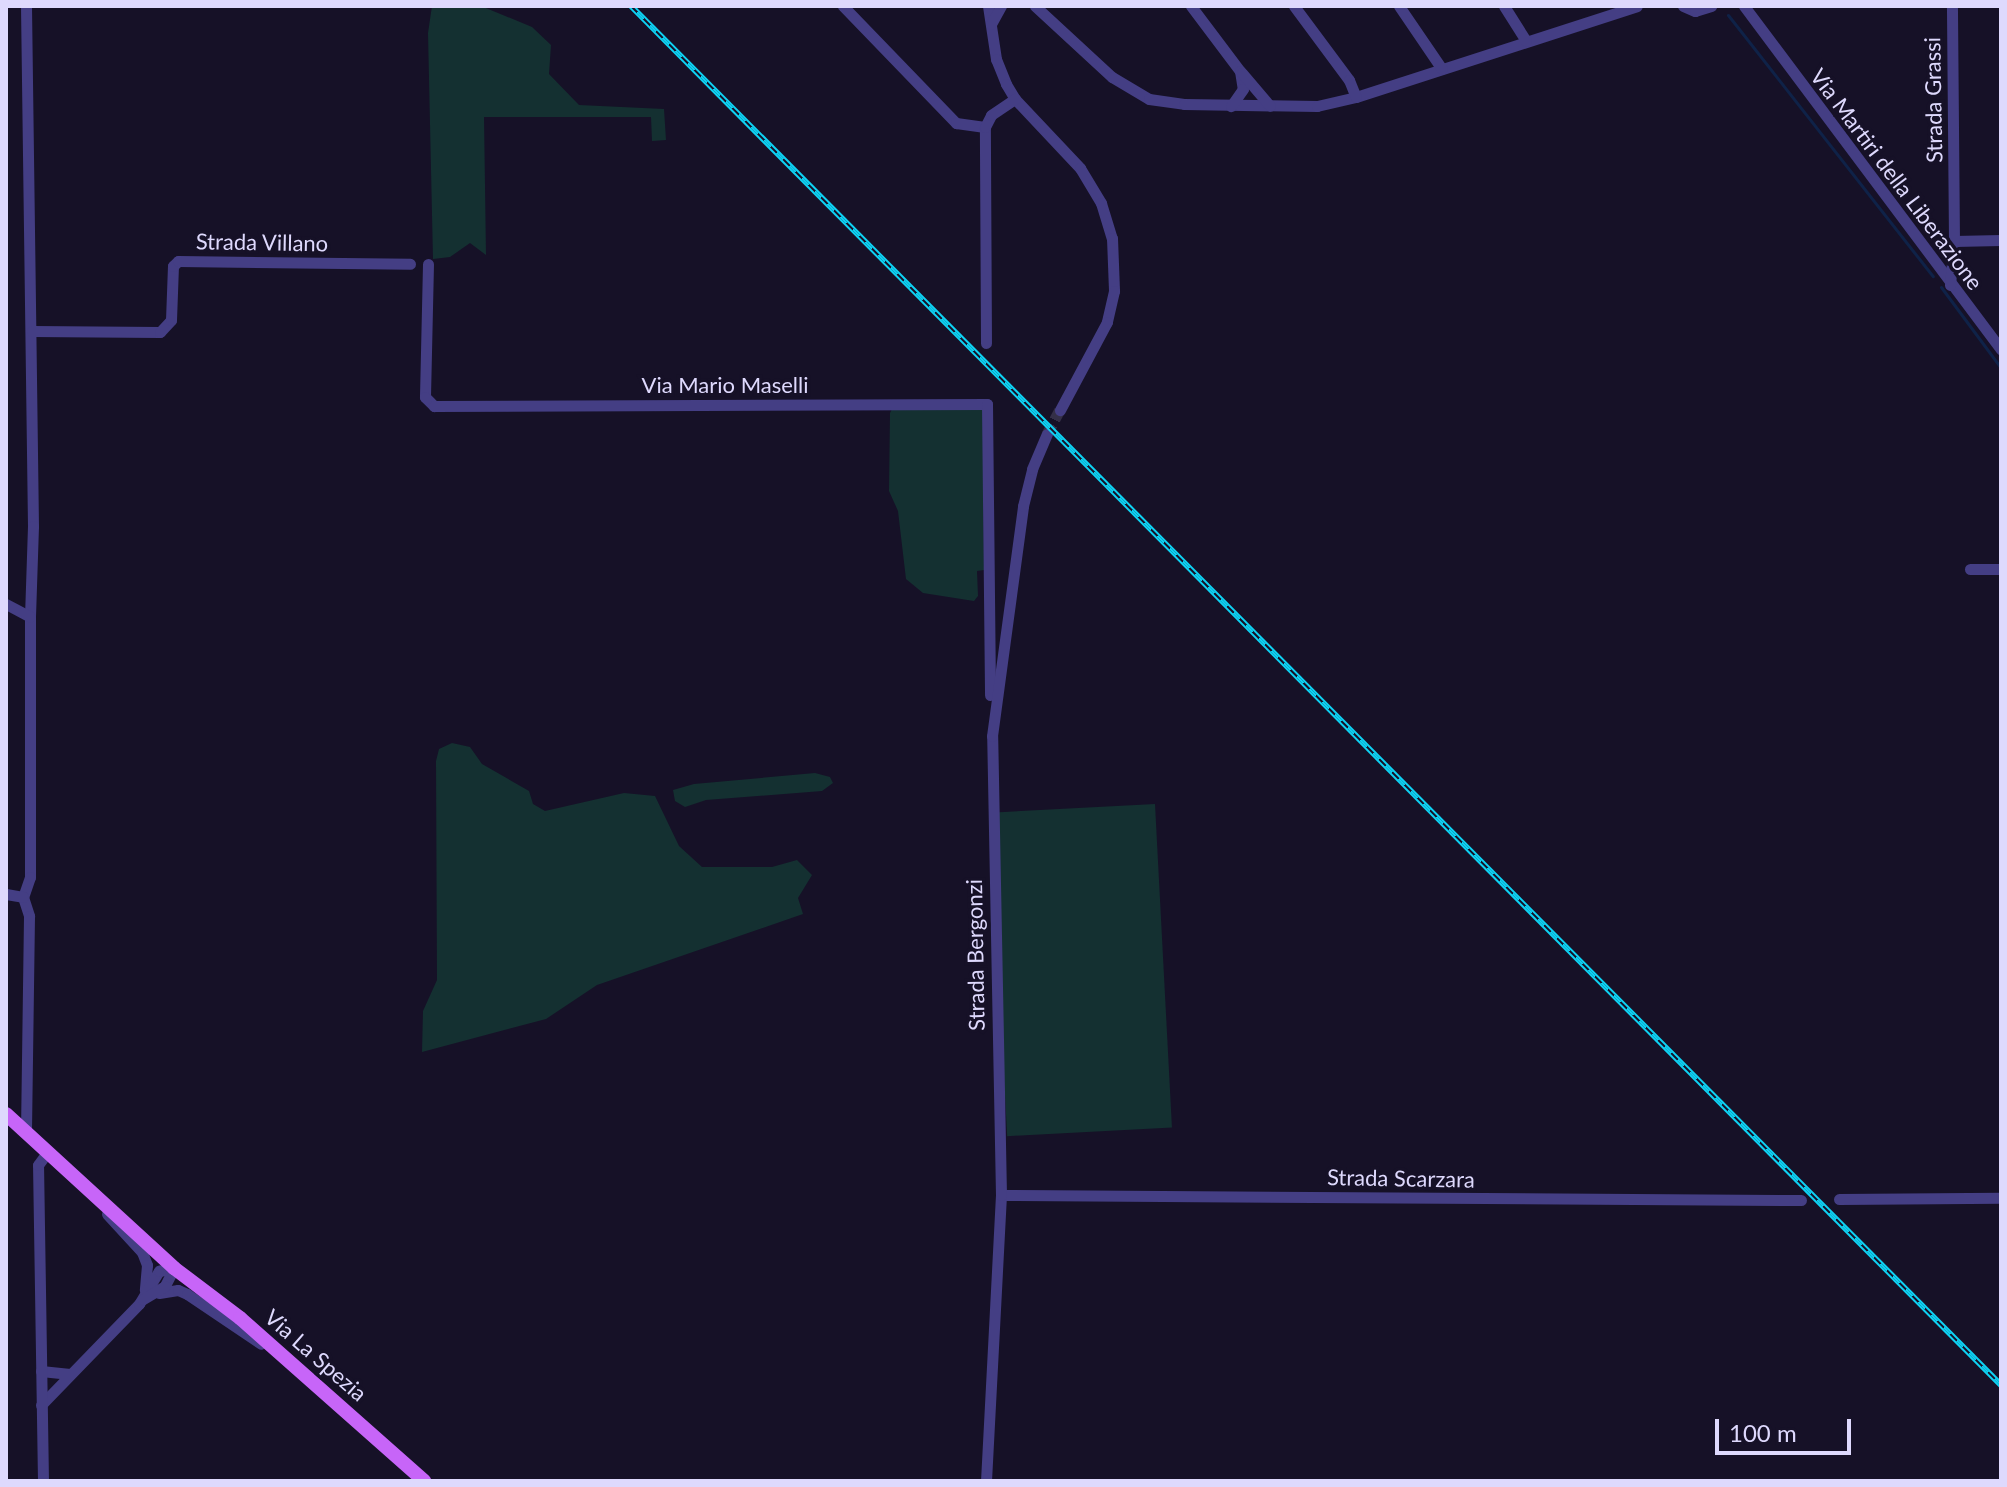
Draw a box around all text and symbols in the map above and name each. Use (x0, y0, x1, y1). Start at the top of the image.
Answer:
street label: Strada Grassi (1919, 37, 1947, 163)
street label: Via Martiri della Liberazione (1805, 63, 1989, 295)
street label: Strada Villano (195, 228, 329, 256)
street label: Via Mario Maselli (641, 372, 809, 398)
street label: Strada Bergonzi (960, 879, 990, 1031)
street label: Strada Scarzara (1327, 1164, 1475, 1192)
street label: Via La Spezia (260, 1304, 372, 1406)
scale bar (1719, 1403, 1855, 1453)
text: 100 m (1729, 1418, 1797, 1447)

